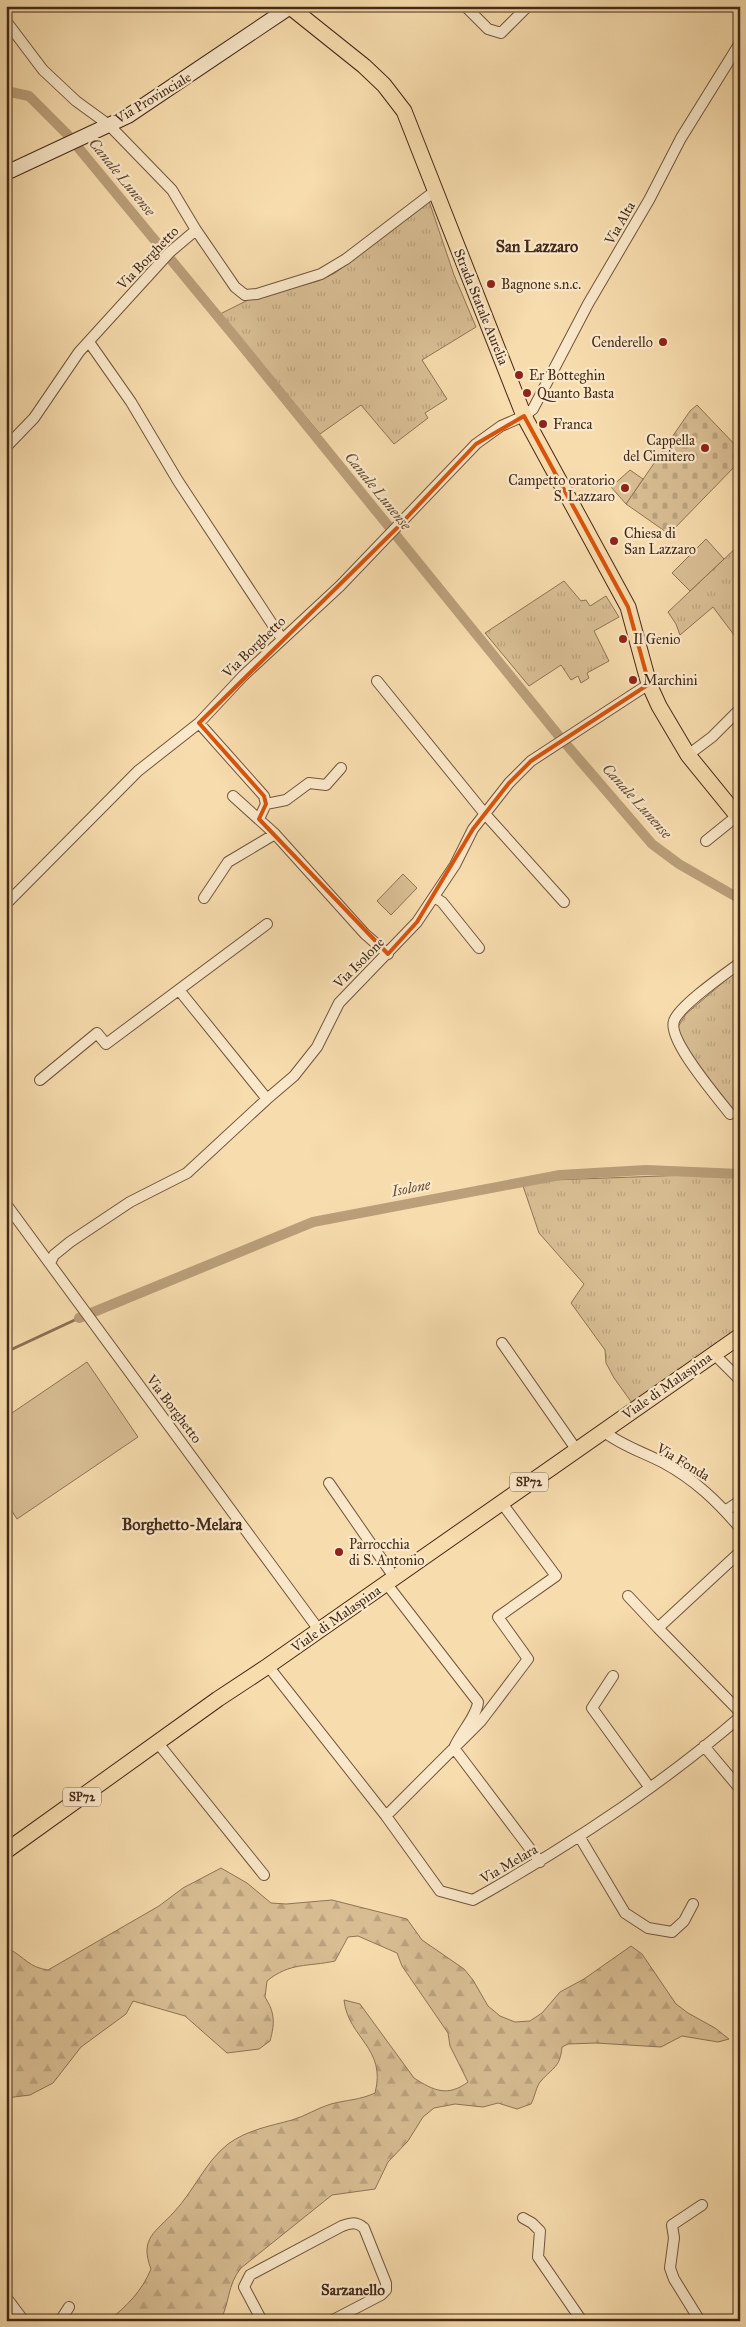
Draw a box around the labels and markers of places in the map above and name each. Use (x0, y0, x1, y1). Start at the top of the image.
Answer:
place label: Bagnone s.n.c. (501, 276, 581, 293)
marker: Bagnone s.n.c. (485, 278, 497, 290)
place label: Cenderello (592, 334, 653, 351)
marker: Cenderello (657, 336, 669, 348)
place label: Er Botteghin (529, 367, 606, 384)
marker: Er Botteghin (513, 369, 525, 381)
place label: Quanto Basta (537, 385, 614, 402)
marker: Quanto Basta (521, 387, 533, 399)
place label: Franca (553, 416, 592, 433)
marker: Franca (537, 418, 549, 430)
place label: Cappella del Cimitero (623, 432, 695, 465)
marker: Cappella del Cimitero (699, 442, 711, 454)
place label: Campetto oratorio S. Lazzaro (508, 472, 615, 505)
marker: Campetto oratorio S. Lazzaro (619, 482, 631, 494)
place label: Chiesa di San Lazzaro (624, 525, 696, 558)
marker: Chiesa di San Lazzaro (608, 535, 620, 547)
place label: Il Genio (633, 631, 680, 648)
marker: Il Genio (617, 633, 629, 645)
place label: Marchini (643, 672, 698, 689)
marker: Marchini (627, 674, 639, 686)
place label: Parrocchia di S. Antonio (349, 1536, 424, 1569)
marker: Parrocchia di S. Antonio (333, 1546, 345, 1558)

